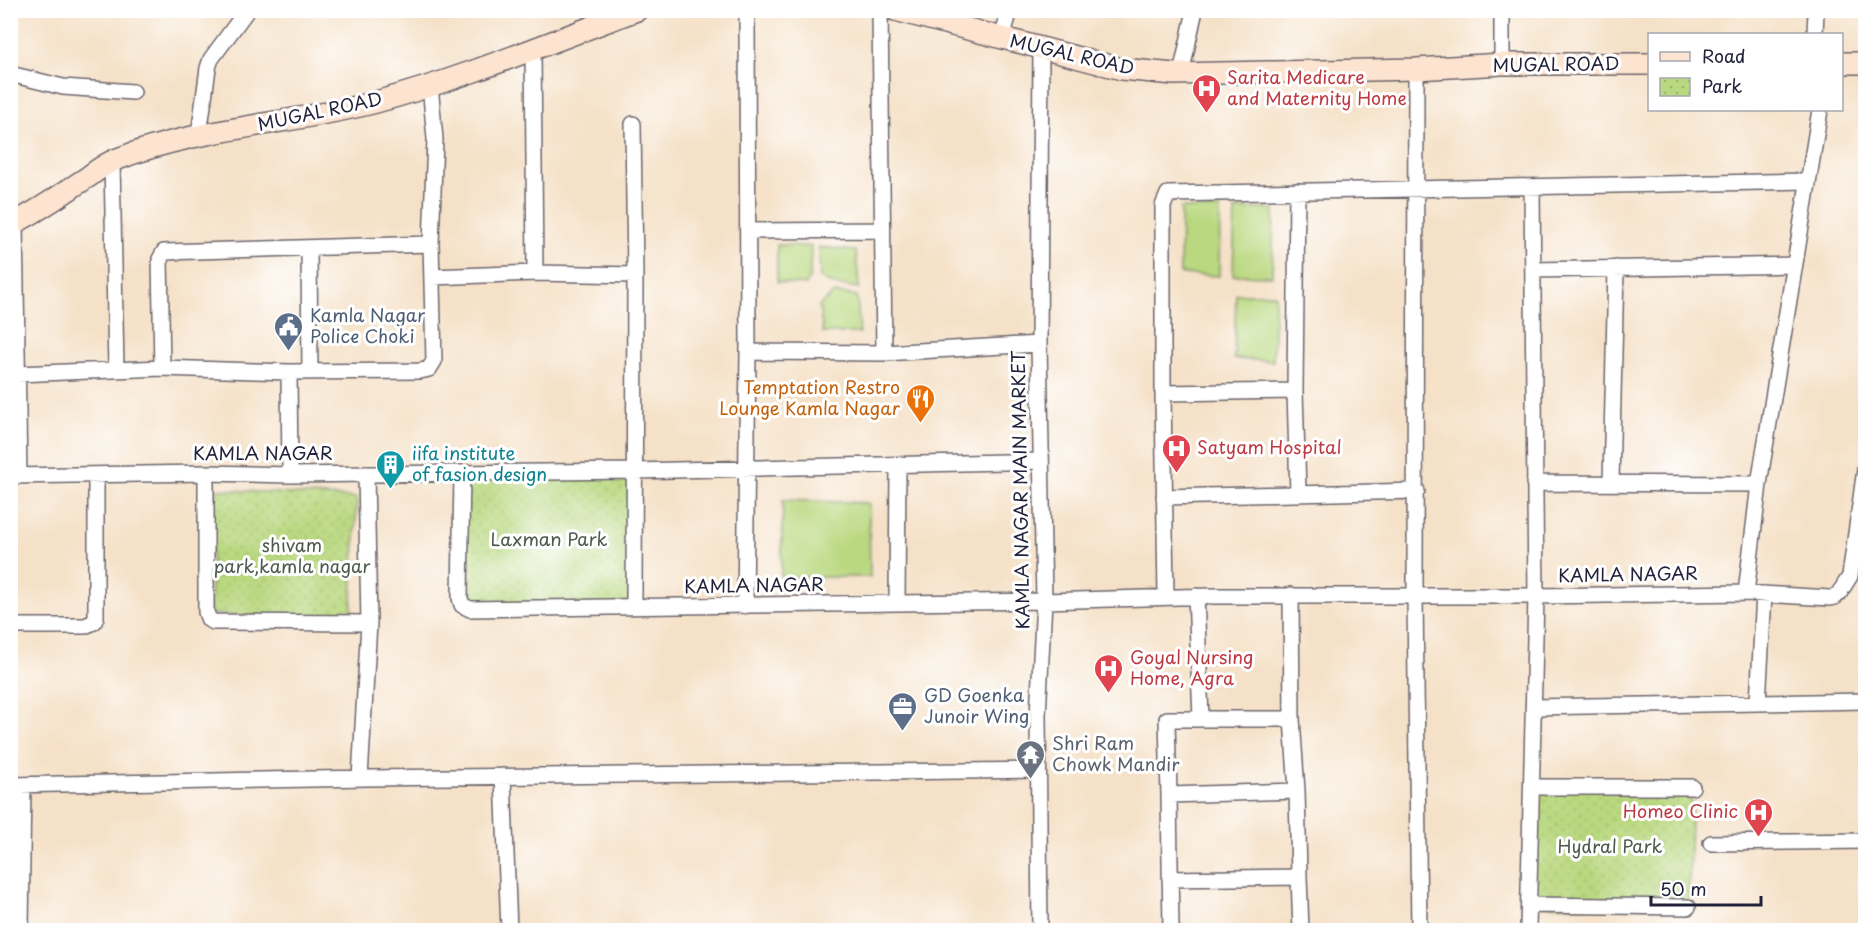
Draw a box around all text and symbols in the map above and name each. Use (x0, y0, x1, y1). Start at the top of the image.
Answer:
street label: MUGAL ROAD (1008, 26, 1137, 81)
legend (1648, 33, 1843, 111)
text: Road (1702, 42, 1746, 69)
street label: MUGAL ROAD (1492, 49, 1620, 78)
place label: Sarita Medicare and Maternity Home (1227, 63, 1407, 111)
hospital icon: Sarita Medicare and Maternity Home (1190, 72, 1222, 114)
text: Park (1702, 72, 1742, 99)
street label: MUGAL ROAD (255, 84, 385, 137)
place label: Kamla Nagar Police Choki (310, 301, 426, 349)
public building icon: Kamla Nagar Police Choki (273, 310, 305, 352)
street label: KAMLA NAGAR MAIN MARKET (1004, 350, 1035, 630)
place label: Temptation Restro Lounge Kamla Nagar (719, 373, 901, 421)
restaurant icon: Temptation Restro Lounge Kamla Nagar (905, 382, 937, 424)
hospital icon: Satyam Hospital (1160, 432, 1192, 474)
place label: Satyam Hospital (1197, 433, 1342, 460)
street label: KAMLA NAGAR (193, 439, 333, 466)
place label: iifa institute of fasion design (412, 439, 547, 487)
building icon: iifa institute of fasion design (375, 448, 407, 490)
park label: Laxman Park (491, 525, 607, 552)
park label: shivam park,kamla nagar (214, 531, 371, 579)
street label: KAMLA NAGAR (1558, 559, 1698, 588)
street label: KAMLA NAGAR (684, 570, 824, 599)
place label: Goyal Nursing Home, Agra (1130, 643, 1253, 691)
hospital icon: Goyal Nursing Home, Agra (1093, 652, 1125, 694)
place label: GD Goenka Junoir Wing (924, 681, 1029, 729)
office icon: GD Goenka Junoir Wing (887, 690, 919, 732)
place label: Shri Ram Chowk Mandir (1052, 729, 1180, 777)
temple icon: Shri Ram Chowk Mandir (1015, 738, 1047, 780)
hospital icon: Homeo Clinic (1743, 796, 1775, 838)
place label: Homeo Clinic (1623, 797, 1738, 824)
park label: Hydral Park (1557, 832, 1663, 859)
scale bar (1651, 869, 1760, 907)
text: 50 m (1660, 875, 1707, 902)

